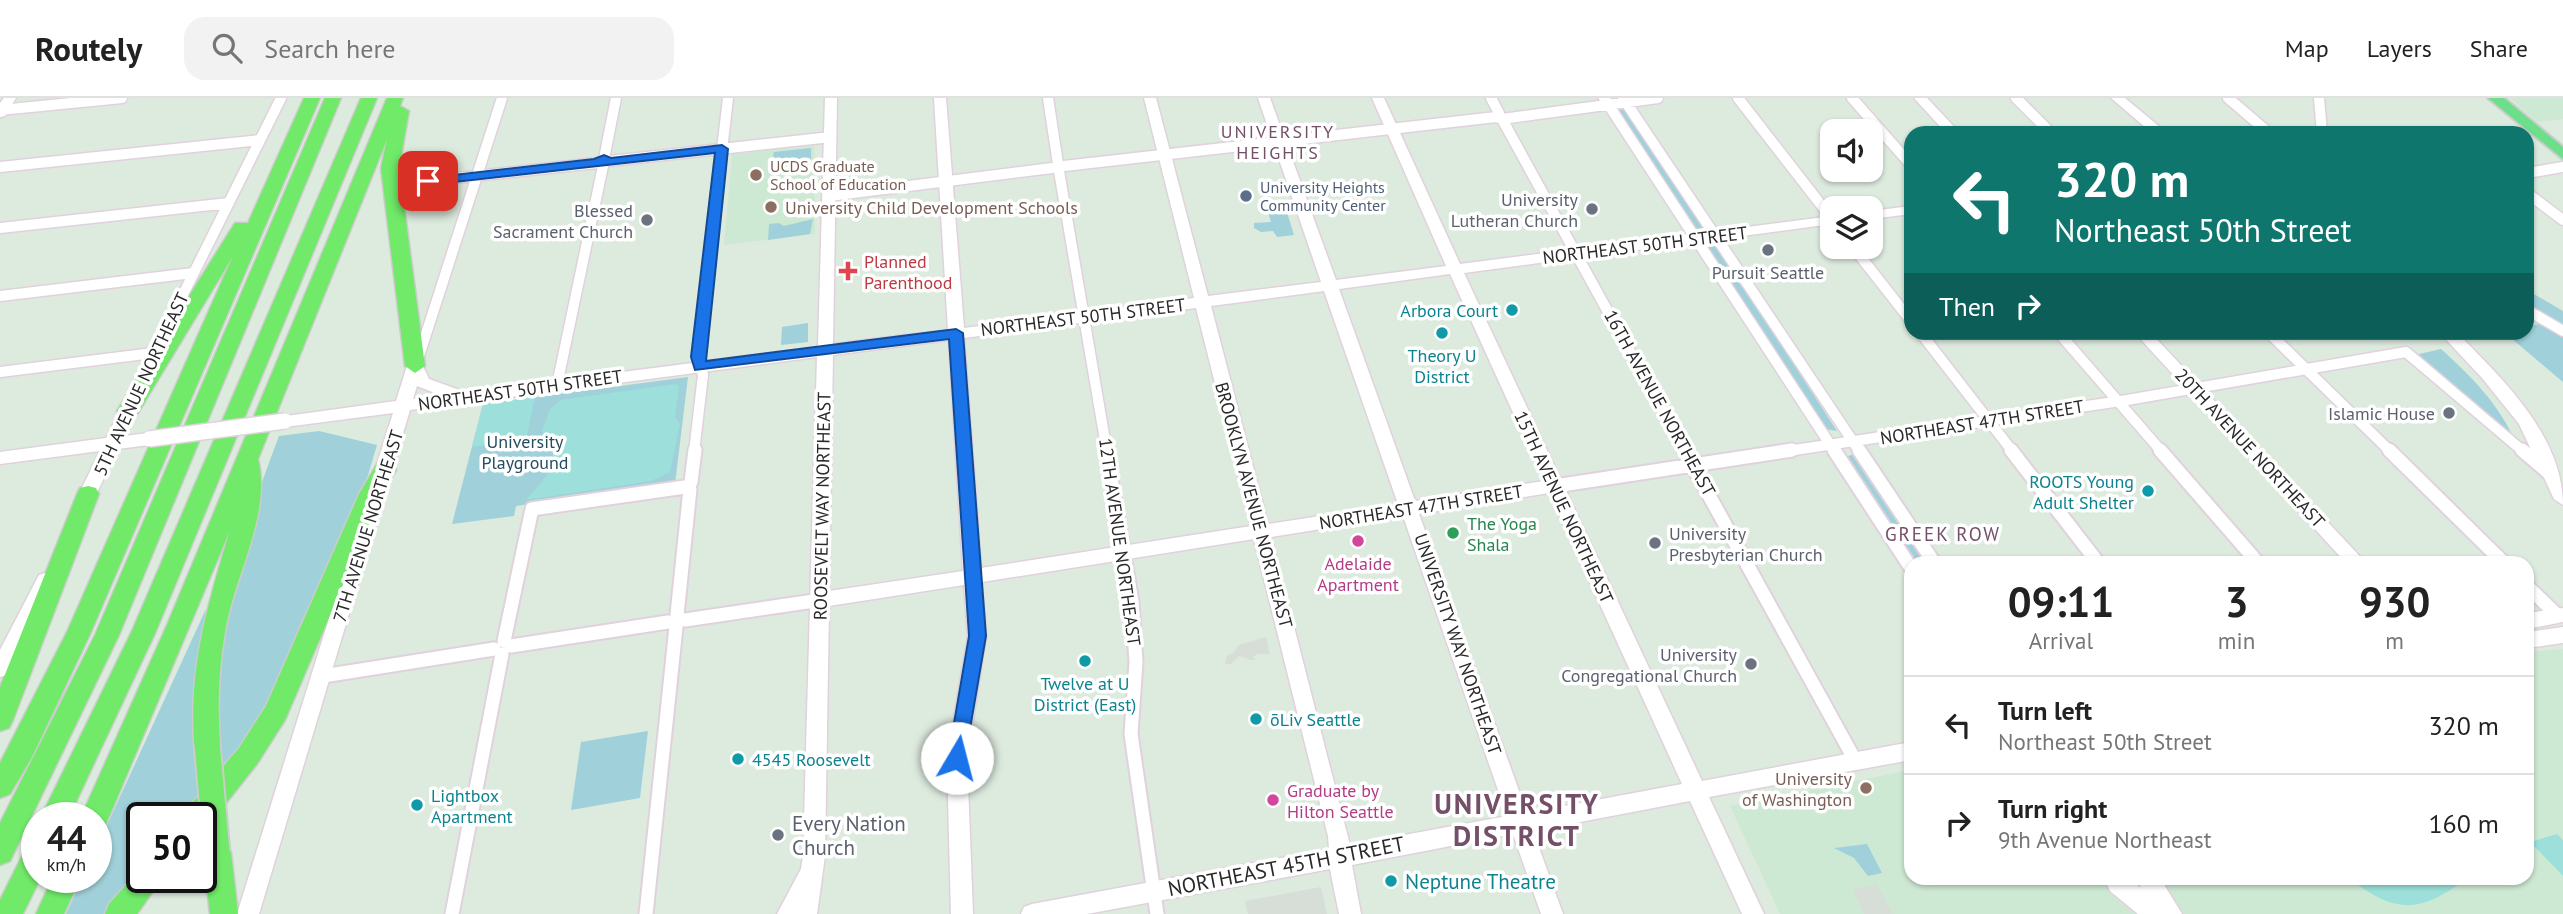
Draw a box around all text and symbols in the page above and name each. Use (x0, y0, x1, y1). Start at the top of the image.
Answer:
search box (184, 17, 674, 80)
text: Routely (35, 27, 142, 70)
icon: search (208, 29, 246, 67)
text: Search here (264, 32, 395, 65)
text: Map (2285, 33, 2329, 64)
text: Layers (2367, 33, 2432, 64)
text: Share (2470, 33, 2528, 64)
map controls (1820, 119, 1883, 259)
button: sound (1820, 119, 1883, 182)
district label: UNIVERSITY HEIGHTS (1221, 120, 1335, 164)
text: 320 m (2054, 147, 2189, 211)
pin (398, 151, 458, 211)
icon: left (1939, 154, 2030, 245)
place label: UCDS Graduate School of Education (770, 156, 906, 194)
icon: arrive (409, 162, 447, 200)
marker: UCDS Graduate School of Education (748, 167, 764, 183)
place label: University Heights Community Center (1260, 177, 1386, 215)
marker: University Heights Community Center (1238, 188, 1254, 204)
place label: University Lutheran Church (1451, 188, 1579, 232)
place label: University Child Development Schools (785, 196, 1078, 219)
button: layers (1820, 196, 1883, 259)
place label: Blessed Sacrament Church (493, 199, 633, 243)
marker: University Child Development Schools (763, 199, 779, 215)
marker: University Lutheran Church (1584, 201, 1600, 217)
text: Northeast 50th Street (2054, 209, 2351, 251)
marker: Blessed Sacrament Church (639, 212, 655, 228)
street label: NORTHEAST 50TH STREET (1541, 221, 1749, 269)
marker: Pursuit Seattle (1760, 242, 1776, 258)
place label: Planned Parenthood (864, 250, 952, 294)
marker: Planned Parenthood (838, 261, 858, 281)
place label: Pursuit Seattle (1712, 261, 1824, 284)
icon: right (2009, 287, 2047, 325)
street label: 5TH AVENUE NORTHEAST (88, 289, 194, 479)
text: Then (1939, 290, 1995, 323)
street label: NORTHEAST 50TH STREET (979, 293, 1187, 341)
place label: Arbora Court (1400, 299, 1498, 322)
marker: Arbora Court (1504, 302, 1520, 318)
street label: 16TH AVENUE NORTHEAST (1599, 306, 1721, 500)
marker: Theory U District (1434, 325, 1450, 341)
place label: Theory U District (1408, 344, 1476, 388)
street label: 20TH AVENUE NORTHEAST (2170, 363, 2330, 533)
street label: NORTHEAST 50TH STREET (416, 364, 624, 416)
street label: BROOKLYN AVENUE NORTHEAST (1210, 380, 1298, 630)
street label: ROOSEVELT WAY NORTHEAST (809, 392, 835, 620)
street label: NORTHEAST 47TH STREET (1878, 395, 2086, 449)
place label: Islamic House (2328, 402, 2435, 425)
marker: Islamic House (2441, 405, 2457, 421)
street label: 15TH AVENUE NORTHEAST (1509, 407, 1619, 607)
street label: 7TH AVENUE NORTHEAST (328, 427, 408, 625)
park label: University Playground (481, 430, 569, 474)
street label: 12TH AVENUE NORTHEAST (1094, 437, 1146, 647)
place label: ROOTS Young Adult Shelter (2029, 470, 2134, 514)
street label: NORTHEAST 47TH STREET (1317, 480, 1525, 534)
marker: ROOTS Young Adult Shelter (2140, 483, 2156, 499)
place label: The Yoga Shala (1467, 512, 1537, 556)
place label: University Presbyterian Church (1669, 522, 1823, 566)
district label: GREEK ROW (1885, 522, 2001, 546)
marker: The Yoga Shala (1445, 525, 1461, 541)
street label: UNIVERSITY WAY NORTHEAST (1409, 530, 1507, 758)
marker: Adelaide Apartment (1350, 533, 1366, 549)
marker: University Presbyterian Church (1647, 535, 1663, 551)
place label: Adelaide Apartment (1317, 552, 1399, 596)
text: 09:11 (2008, 574, 2114, 629)
text: 3 (2225, 574, 2248, 629)
text: 930 (2359, 574, 2430, 629)
text: Arrival (2029, 626, 2093, 655)
text: min (2218, 626, 2255, 655)
text: m (2385, 626, 2404, 655)
place label: University Congregational Church (1561, 643, 1738, 687)
marker: Twelve at U District (East) (1077, 653, 1093, 669)
marker: University Congregational Church (1743, 656, 1759, 672)
place label: Twelve at U District (East) (1034, 672, 1136, 716)
text: Turn left (1998, 694, 2092, 727)
icon: left (1939, 706, 1977, 744)
place label: ōLiv Seattle (1270, 708, 1361, 731)
text: 320 m (2428, 709, 2499, 742)
marker: ōLiv Seattle (1248, 711, 1264, 727)
position arrow (920, 721, 994, 795)
text: Northeast 50th Street (1998, 727, 2212, 756)
place label: 4545 Roosevelt (752, 748, 871, 771)
marker: 4545 Roosevelt (730, 751, 746, 767)
place label: University of Washington (1742, 767, 1853, 811)
place label: Graduate by Hilton Seattle (1287, 779, 1394, 823)
marker: University of Washington (1858, 780, 1874, 796)
place label: Lightbox Apartment (431, 784, 513, 828)
district label: UNIVERSITY DISTRICT (1434, 785, 1600, 854)
marker: Graduate by Hilton Seattle (1265, 792, 1281, 808)
text: Turn right (1998, 792, 2107, 825)
marker: Lightbox Apartment (409, 797, 425, 813)
speed limit sign: 50 (126, 802, 217, 893)
icon: right (1939, 804, 1977, 842)
text: 160 m (2428, 807, 2499, 840)
place label: Every Nation Church (792, 810, 906, 861)
text: 44 (47, 815, 86, 861)
text: 9th Avenue Northeast (1998, 825, 2212, 854)
marker: Every Nation Church (770, 827, 786, 843)
street label: NORTHEAST 45TH STREET (1165, 830, 1407, 902)
text: km/h (47, 853, 86, 876)
place label: Neptune Theatre (1405, 868, 1556, 895)
marker: Neptune Theatre (1383, 873, 1399, 889)

